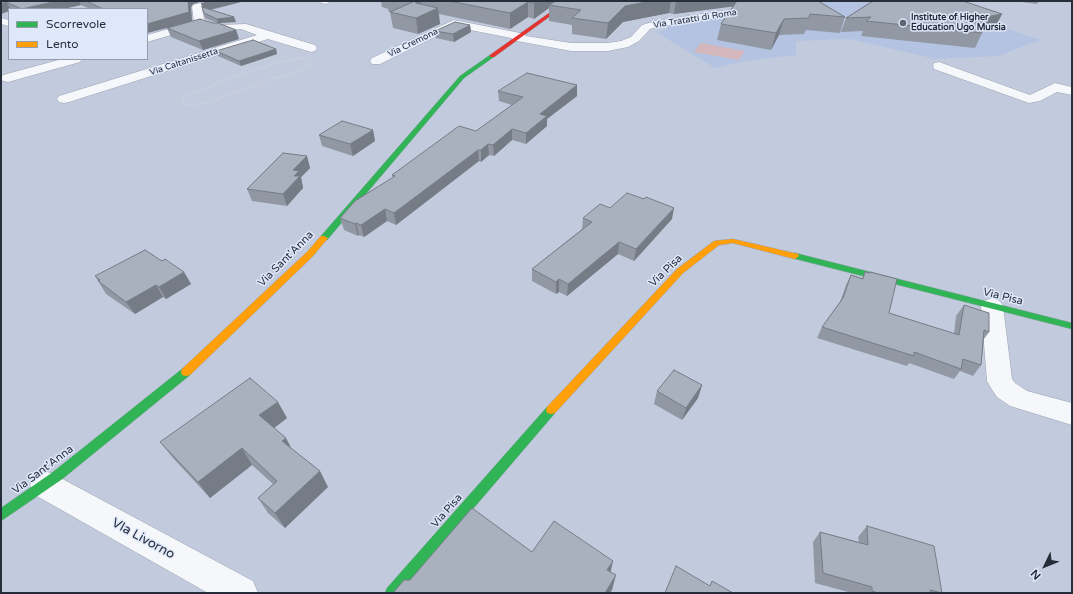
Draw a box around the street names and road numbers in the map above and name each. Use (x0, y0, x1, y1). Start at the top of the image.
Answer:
street label: Via Tratatti di Roma (652, 7, 738, 31)
street label: Via Cremona (386, 26, 440, 60)
street label: Via Caltanissetta (148, 46, 220, 78)
street label: Via Sant'Anna (255, 228, 317, 290)
street label: Via Pisa (647, 252, 685, 290)
street label: Via Pisa (982, 286, 1024, 308)
street label: Via Sant'Anna (10, 443, 76, 497)
street label: Via Pisa (429, 491, 465, 531)
street label: VIa Livorno (109, 515, 177, 563)

